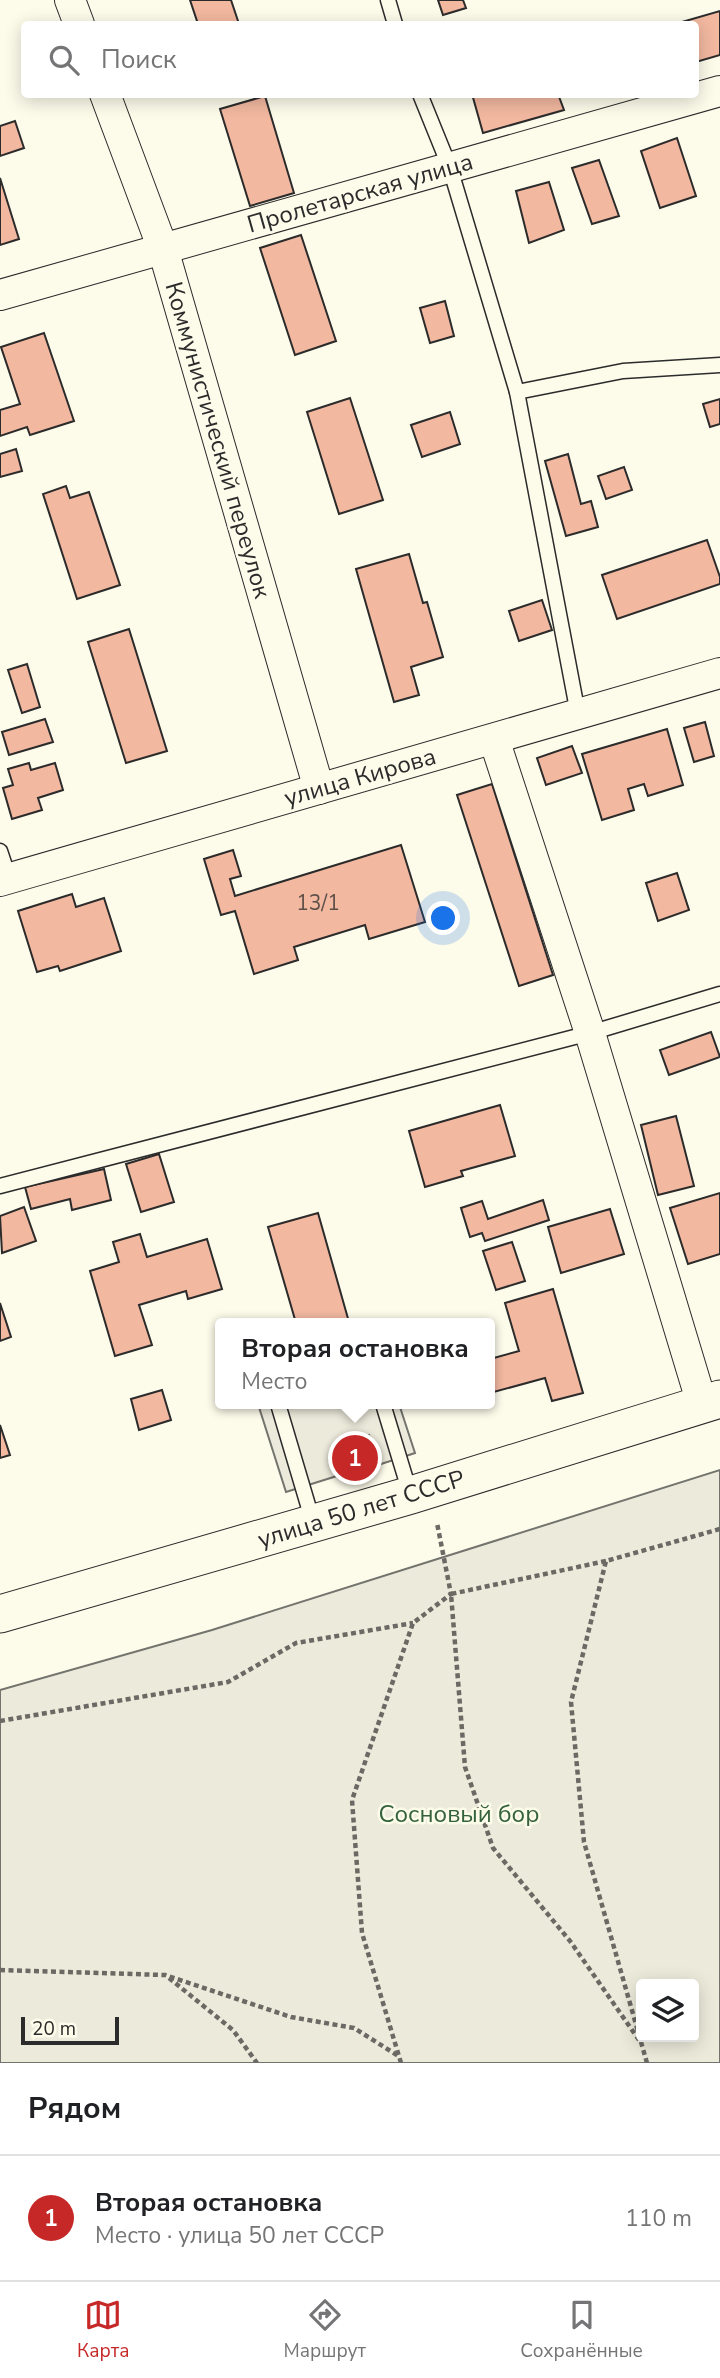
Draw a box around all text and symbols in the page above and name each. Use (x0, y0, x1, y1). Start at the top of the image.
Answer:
search box (21, 21, 699, 98)
icon: search (45, 41, 83, 79)
text: Поиск (101, 42, 177, 77)
street label: Пролетарская улица (243, 145, 477, 241)
street label: Коммунистический переулок (157, 278, 279, 602)
street label: улица Кирова (280, 740, 440, 814)
house number: 13/1 (296, 889, 340, 917)
your location (426, 901, 460, 935)
popup (215, 1318, 495, 1409)
text: Вторая остановка (241, 1331, 469, 1366)
text: Место (241, 1366, 307, 1397)
pin: 1 (332, 1432, 378, 1484)
street label: улица 50 лет СССР (254, 1462, 468, 1556)
park label: Сосновый бор (379, 1798, 539, 1830)
map controls (636, 1979, 699, 2042)
button: layers (636, 1979, 699, 2042)
scale bar (21, 2014, 119, 2046)
text: 20 m (32, 2016, 76, 2042)
text: Рядом (28, 2088, 121, 2129)
text: Вторая остановка (95, 2185, 322, 2220)
text: 1 (44, 2203, 58, 2234)
text: 110 m (625, 2203, 692, 2234)
text: Место · улица 50 лет СССР (95, 2220, 384, 2251)
tab: Карта (77, 2296, 129, 2364)
tab: Маршрут (284, 2296, 366, 2364)
tab: Сохранённые (520, 2296, 643, 2364)

